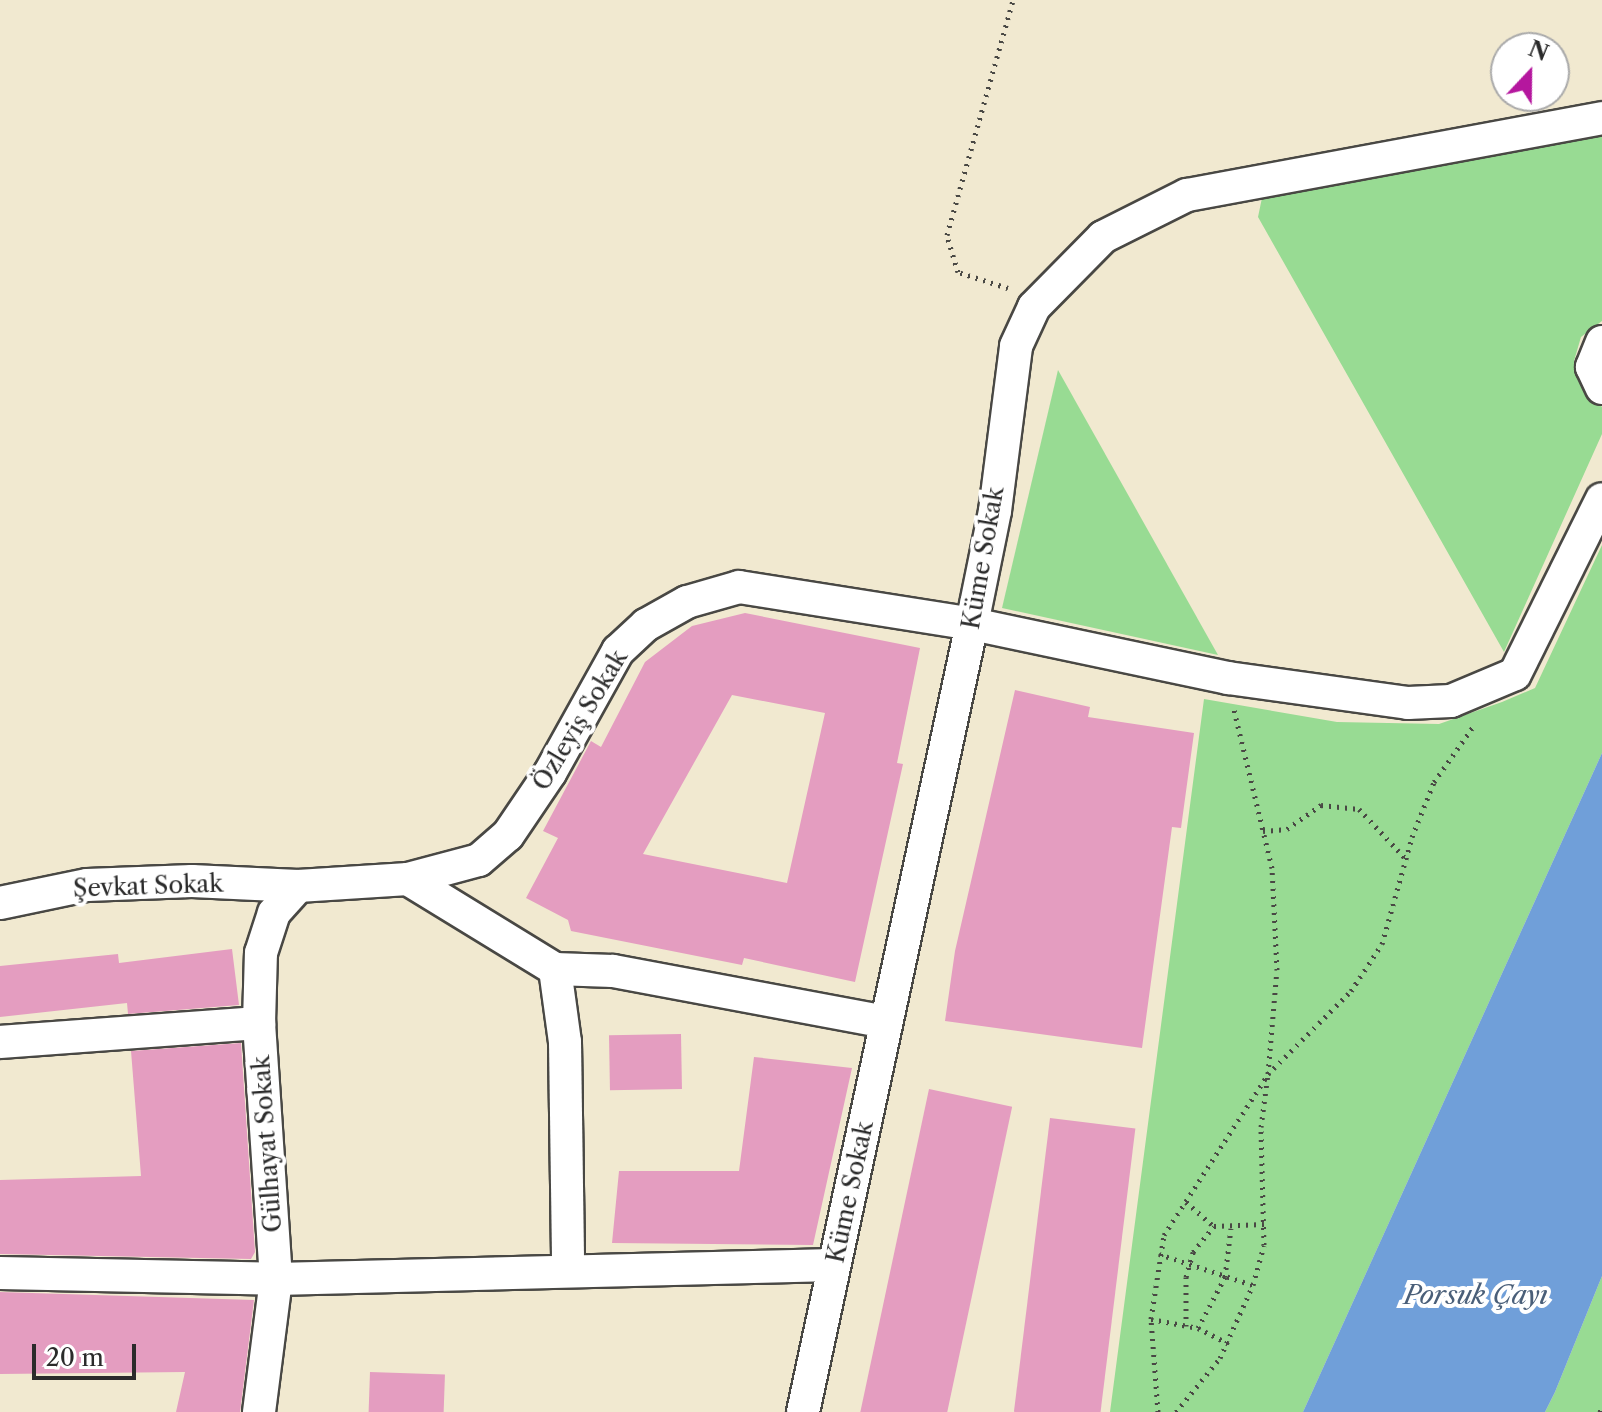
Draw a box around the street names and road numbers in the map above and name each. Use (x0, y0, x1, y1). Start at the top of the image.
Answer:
street label: Küme Sokak (956, 484, 1010, 632)
street label: Özleyiş Sokak (527, 644, 633, 796)
street label: Şevkat Sokak (72, 869, 224, 903)
street label: Gülhayat Sokak (246, 1055, 288, 1233)
street label: Küme Sokak (821, 1118, 879, 1266)

